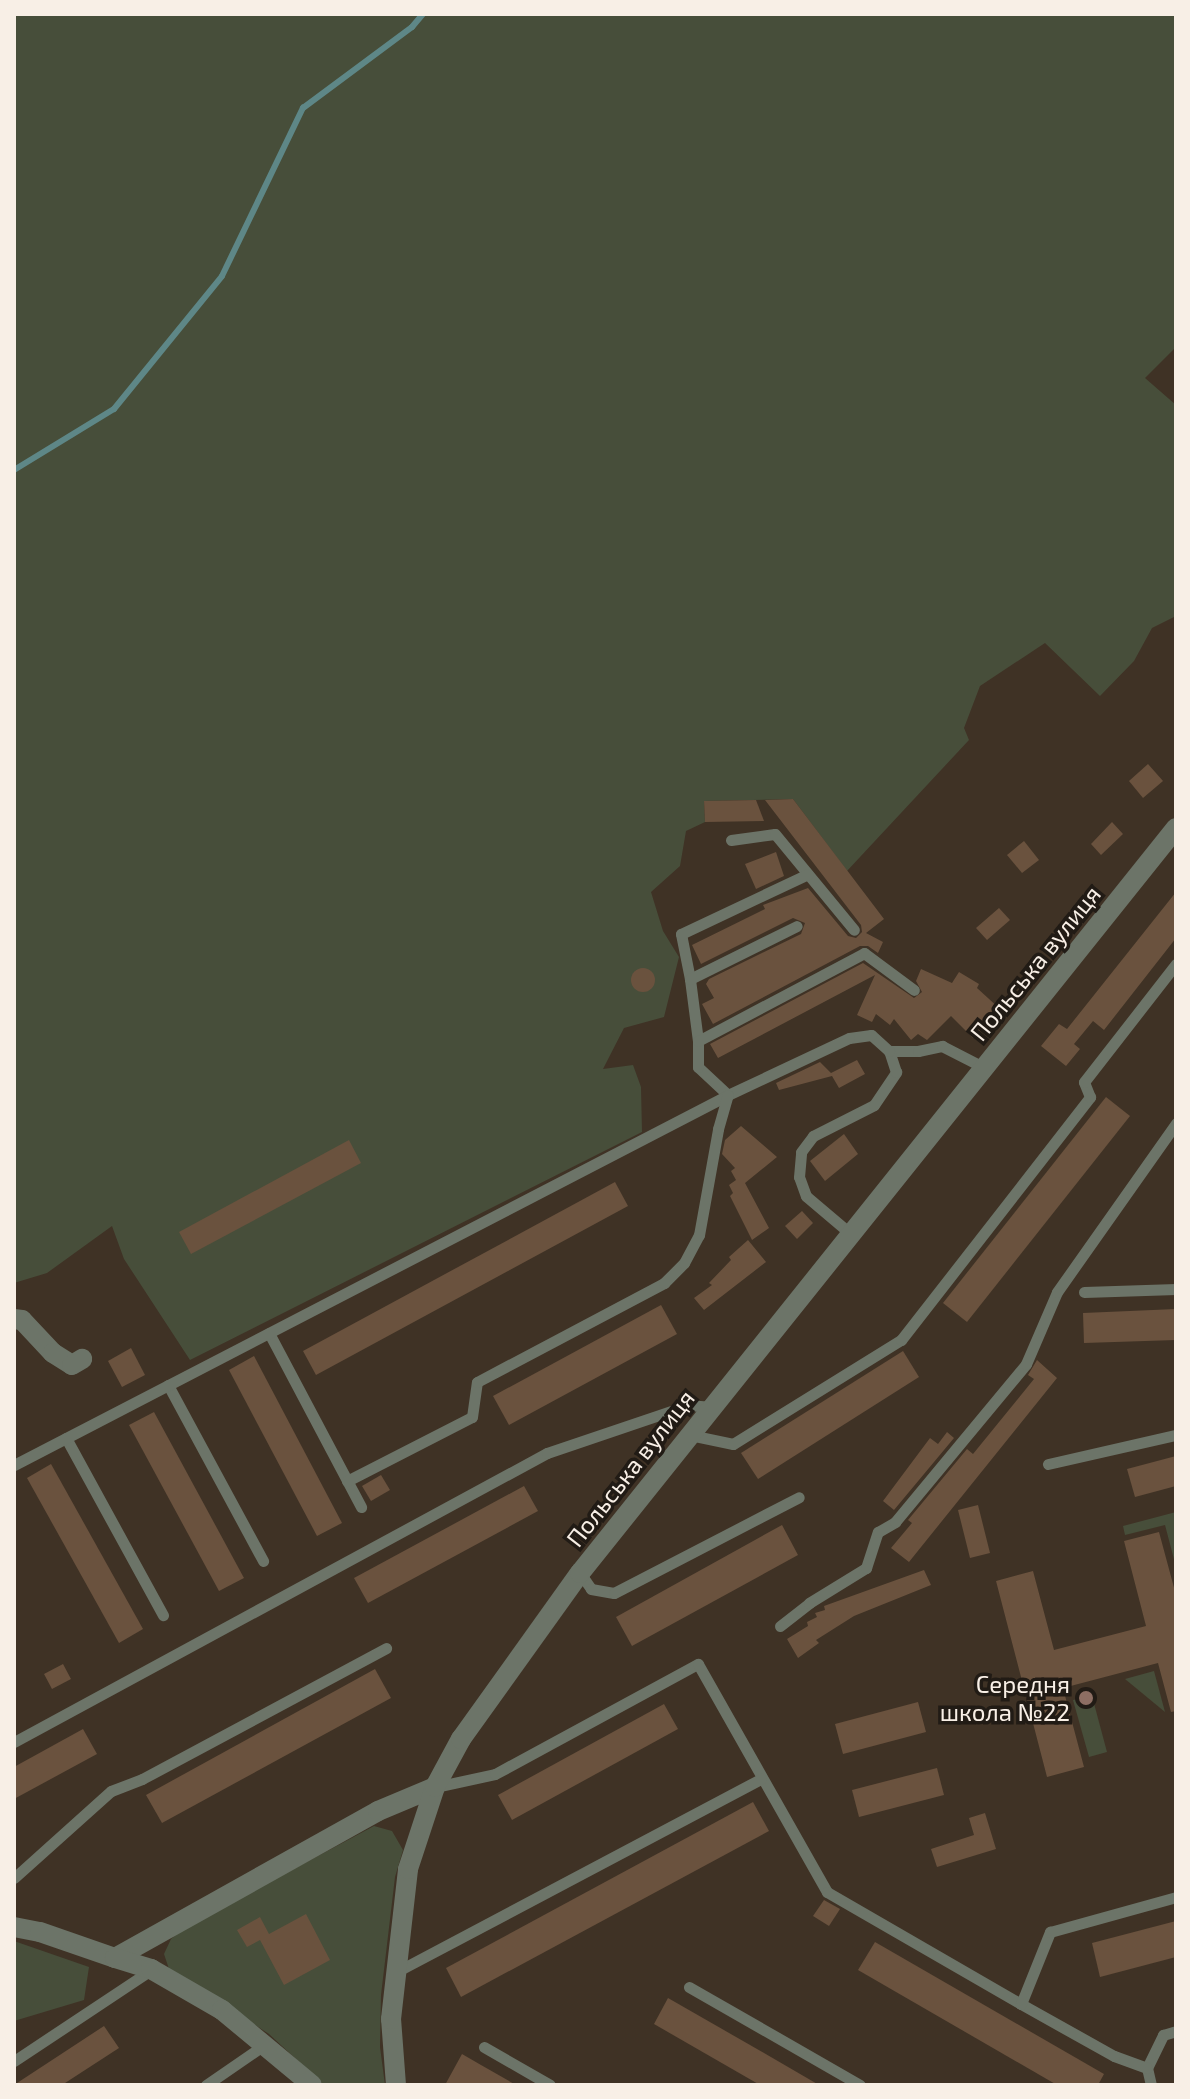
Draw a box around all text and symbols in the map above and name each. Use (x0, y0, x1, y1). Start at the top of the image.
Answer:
street label: Польська вулиця (964, 880, 1106, 1046)
street label: Польська вулиця (560, 1384, 700, 1552)
place label: Середня школа №22 (940, 1670, 1070, 1726)
marker: Середня школа №22 (1077, 1689, 1095, 1707)

